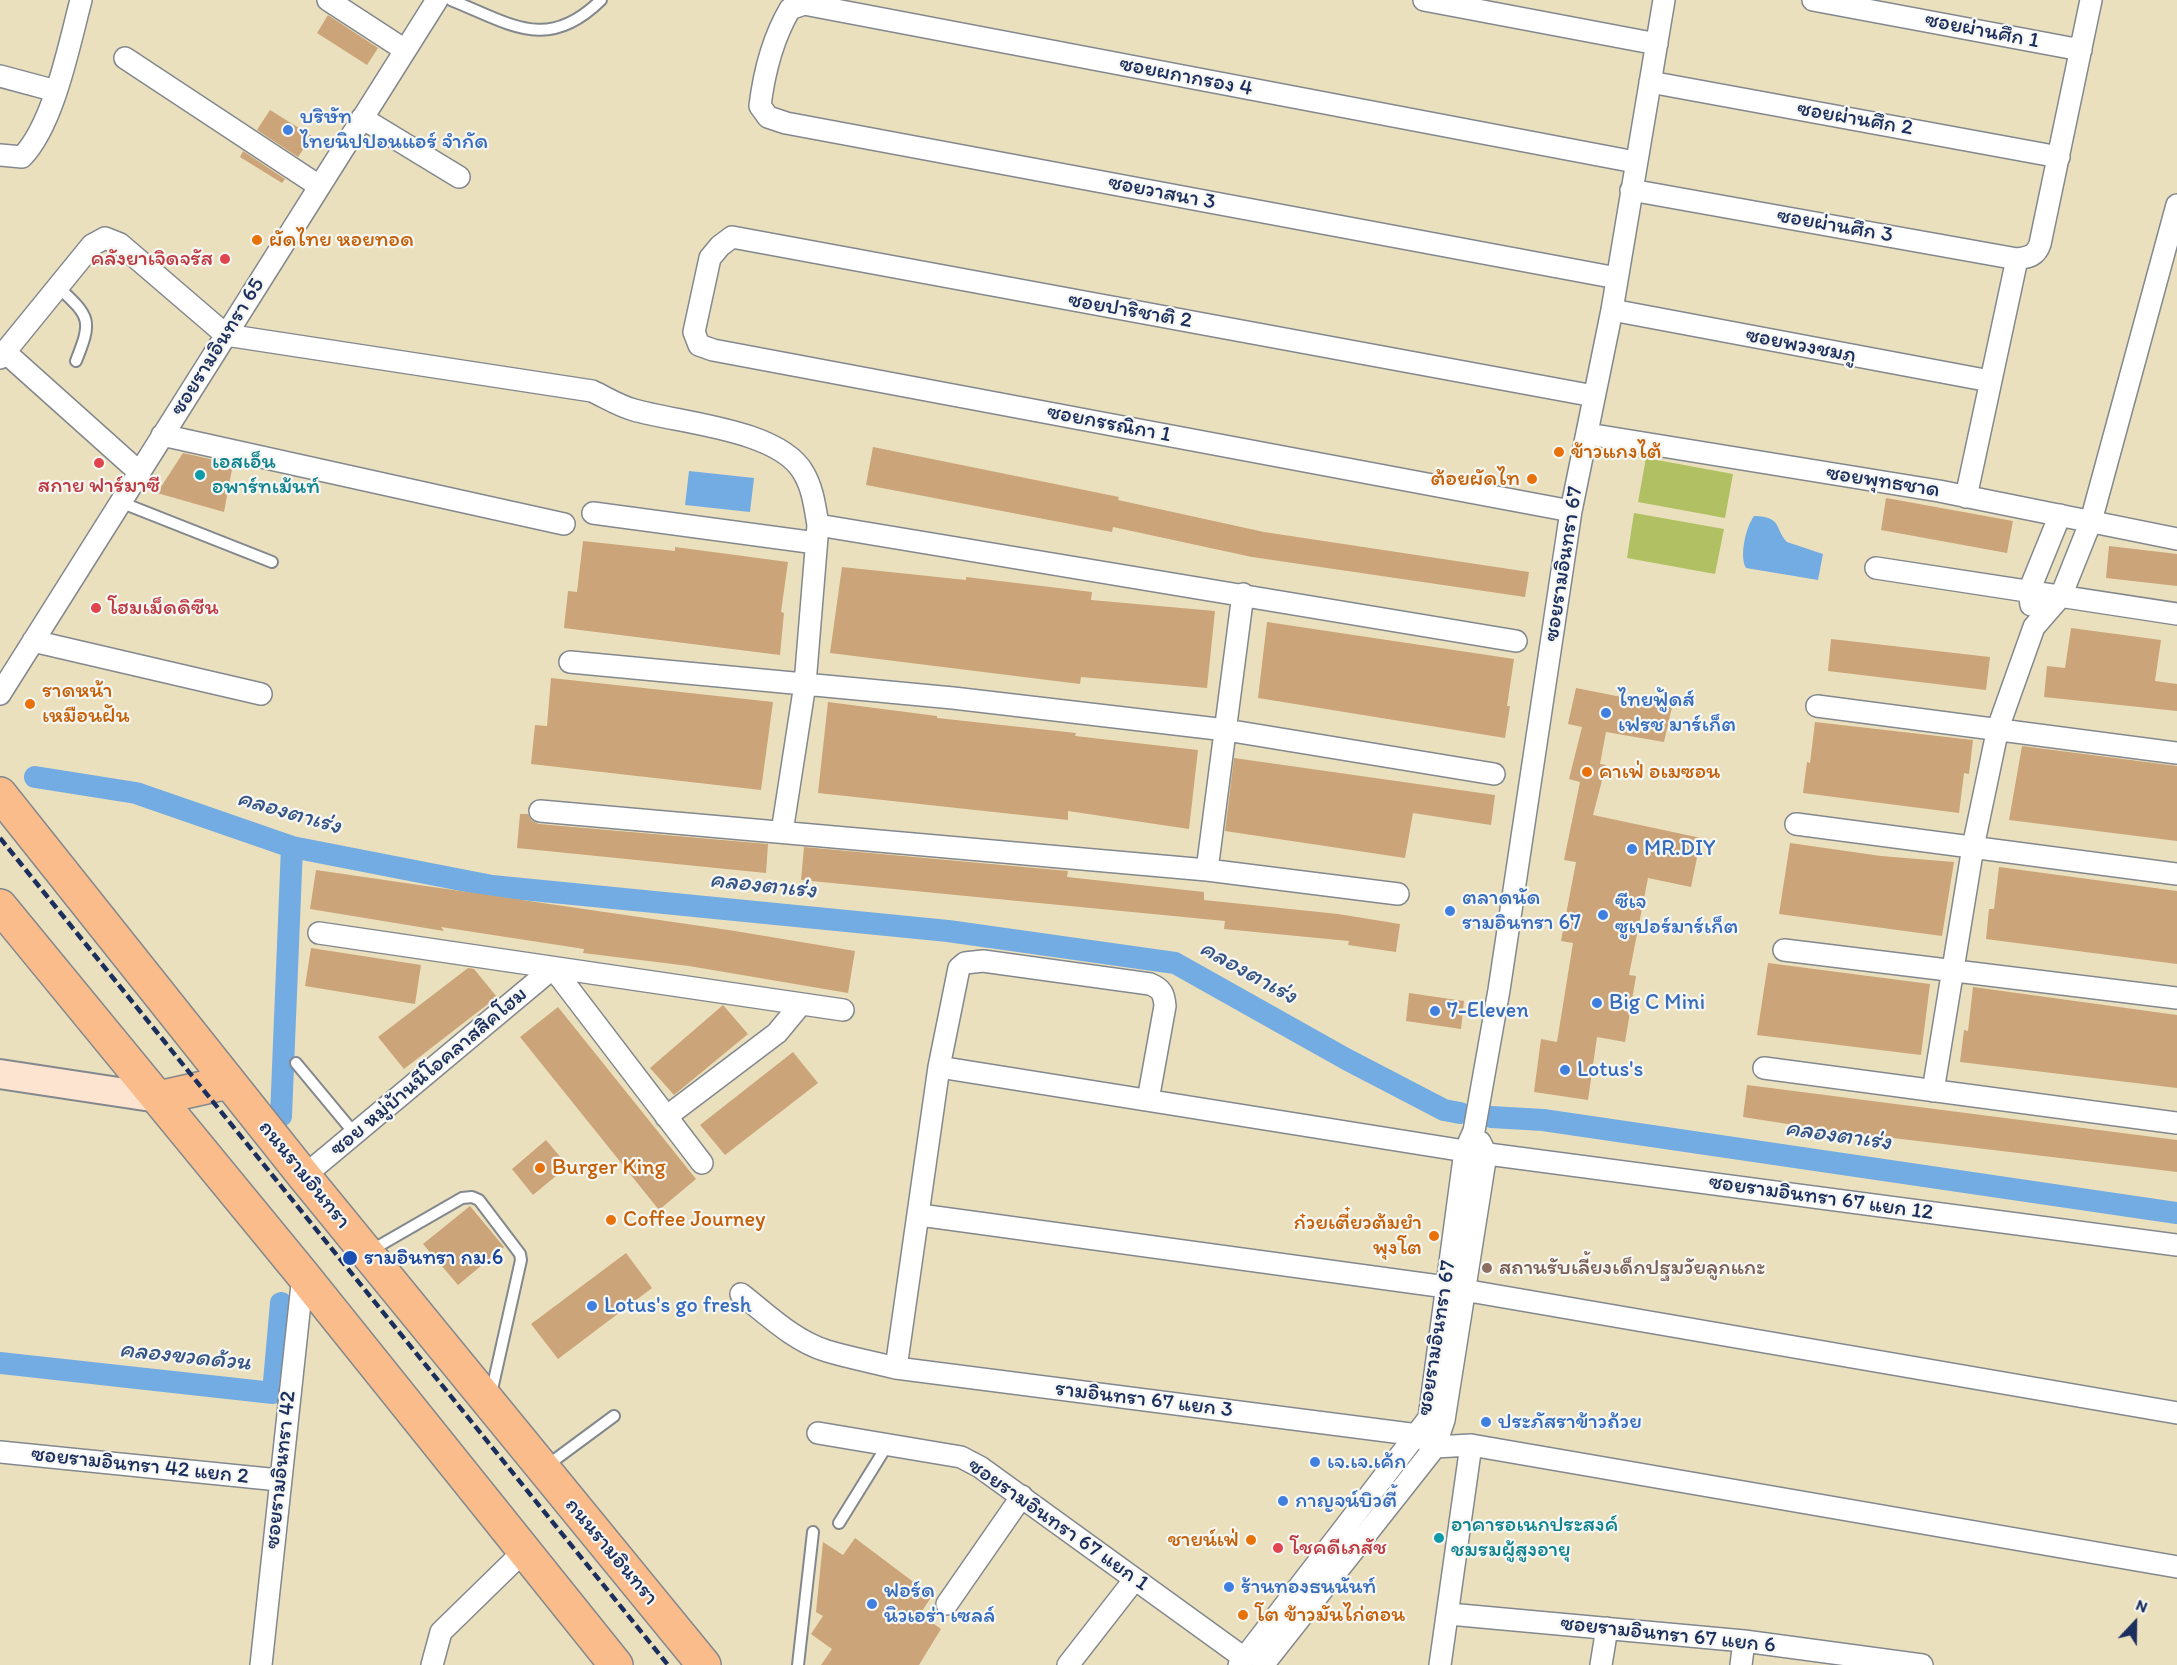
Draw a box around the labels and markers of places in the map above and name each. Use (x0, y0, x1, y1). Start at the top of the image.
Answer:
place label: บริษัท ไทยนิปปอนแอร์ จำกัด (300, 104, 488, 156)
marker: บริษัท ไทยนิปปอนแอร์ จำกัด (281, 123, 295, 137)
place label: ผัดไทย หอยทอด (269, 227, 414, 253)
marker: ผัดไทย หอยทอด (250, 233, 264, 247)
place label: คลังยาเจิดจรัส (91, 246, 213, 272)
marker: คลังยาเจิดจรัส (218, 252, 232, 266)
place label: ข้าวแกงไต้ (1571, 439, 1662, 465)
marker: ข้าวแกงไต้ (1552, 445, 1566, 459)
place label: เอสเอ็น อพาร์ทเม้นท์ (212, 449, 320, 500)
marker: สกาย ฟาร์มาซี (92, 456, 106, 470)
place label: ต้อยผัดไท (1431, 466, 1520, 492)
marker: เอสเอ็น อพาร์ทเม้นท์ (193, 468, 207, 482)
marker: ต้อยผัดไท (1525, 472, 1539, 486)
place label: สกาย ฟาร์มาซี (38, 473, 160, 499)
place label: โฮมเม็ดดิซีน (108, 595, 219, 621)
marker: โฮมเม็ดดิซีน (89, 601, 103, 615)
place label: ราดหน้า เหมือนฝัน (42, 678, 130, 730)
place label: ไทยฟู้ดส์ เฟรช มาร์เก็ต (1618, 687, 1736, 738)
marker: ราดหน้า เหมือนฝัน (23, 697, 37, 711)
marker: ไทยฟู้ดส์ เฟรช มาร์เก็ต (1599, 706, 1613, 720)
place label: คาเฟ่ อเมซอน (1599, 759, 1720, 785)
marker: คาเฟ่ อเมซอน (1580, 765, 1594, 779)
place label: MR.DIY (1644, 836, 1716, 862)
marker: MR.DIY (1625, 842, 1639, 856)
place label: ตลาดนัด รามอินทรา 67 (1462, 885, 1581, 936)
place label: ซีเจ ซูเปอร์มาร์เก็ต (1615, 889, 1738, 940)
marker: ตลาดนัด รามอินทรา 67 (1443, 904, 1457, 918)
marker: ซีเจ ซูเปอร์มาร์เก็ต (1596, 908, 1610, 922)
place label: Big C Mini (1609, 990, 1705, 1016)
marker: Big C Mini (1590, 996, 1604, 1010)
place label: 7-Eleven (1447, 998, 1529, 1024)
marker: 7-Eleven (1428, 1004, 1442, 1018)
place label: Lotus's (1577, 1057, 1643, 1083)
marker: Lotus's (1558, 1063, 1572, 1077)
place label: Burger King (552, 1155, 666, 1181)
marker: Burger King (533, 1161, 547, 1175)
place label: Coffee Journey (623, 1207, 765, 1233)
place label: ก๋วยเตี๋ยวต้มยำ พุงโต (1294, 1210, 1422, 1262)
marker: Coffee Journey (604, 1213, 618, 1227)
marker: ก๋วยเตี๋ยวต้มยำ พุงโต (1427, 1229, 1441, 1243)
place label: รามอินทรา กม.6 (364, 1245, 503, 1271)
marker: รามอินทรา กม.6 (341, 1249, 359, 1267)
place label: สถานรับเลี้ยงเด็กปฐมวัยลูกแกะ (1499, 1255, 1765, 1281)
marker: สถานรับเลี้ยงเด็กปฐมวัยลูกแกะ (1480, 1261, 1494, 1275)
place label: Lotus's go fresh (604, 1293, 752, 1319)
marker: Lotus's go fresh (585, 1299, 599, 1313)
place label: ประภัสราข้าวถ้วย (1498, 1409, 1642, 1435)
marker: ประภัสราข้าวถ้วย (1479, 1415, 1493, 1429)
place label: เจ.เจ.เค้ก (1327, 1449, 1407, 1475)
marker: เจ.เจ.เค้ก (1308, 1455, 1322, 1469)
place label: กาญจน์บิวตี้ (1295, 1488, 1397, 1514)
marker: กาญจน์บิวตี้ (1276, 1494, 1290, 1508)
place label: อาคารอเนกประสงค์ ชมรมผู้สูงอายุ (1451, 1512, 1618, 1564)
place label: ชายน์เฟ่ (1168, 1527, 1239, 1553)
marker: อาคารอเนกประสงค์ ชมรมผู้สูงอายุ (1432, 1531, 1446, 1545)
marker: ชายน์เฟ่ (1244, 1533, 1258, 1547)
place label: โชคดีเภสัช (1290, 1535, 1387, 1561)
marker: โชคดีเภสัช (1271, 1541, 1285, 1555)
place label: ร้านทองธนนันท์ (1241, 1574, 1376, 1600)
place label: ฟอร์ด นิวเอร่า เซลล์ (884, 1578, 995, 1630)
marker: ร้านทองธนนันท์ (1222, 1580, 1236, 1594)
marker: ฟอร์ด นิวเอร่า เซลล์ (865, 1597, 879, 1611)
place label: โต ข้าวมันไก่ตอน (1255, 1602, 1405, 1628)
marker: โต ข้าวมันไก่ตอน (1236, 1608, 1250, 1622)

